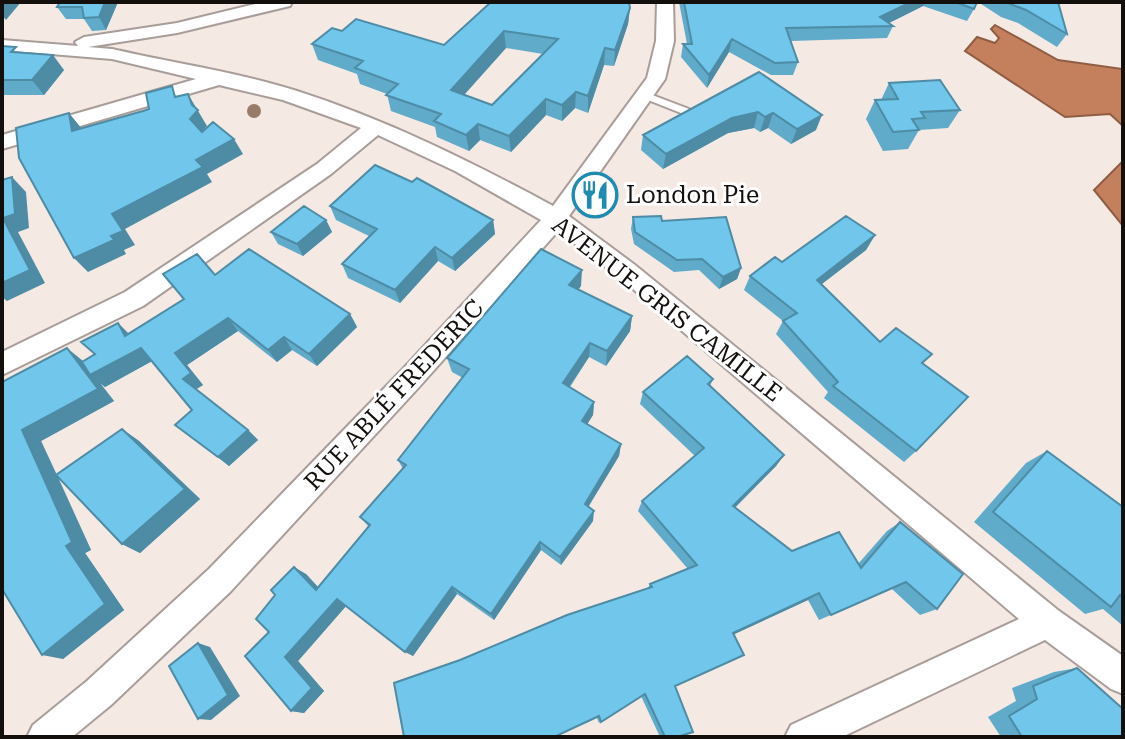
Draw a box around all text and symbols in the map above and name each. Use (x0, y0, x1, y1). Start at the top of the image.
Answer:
restaurant icon: London Pie (571, 171, 619, 219)
place label: London Pie (626, 181, 759, 209)
street label: AVENUE GRIS CAMILLE (547, 211, 787, 407)
street label: RUE ABLÉ FREDERIC (298, 294, 489, 496)

